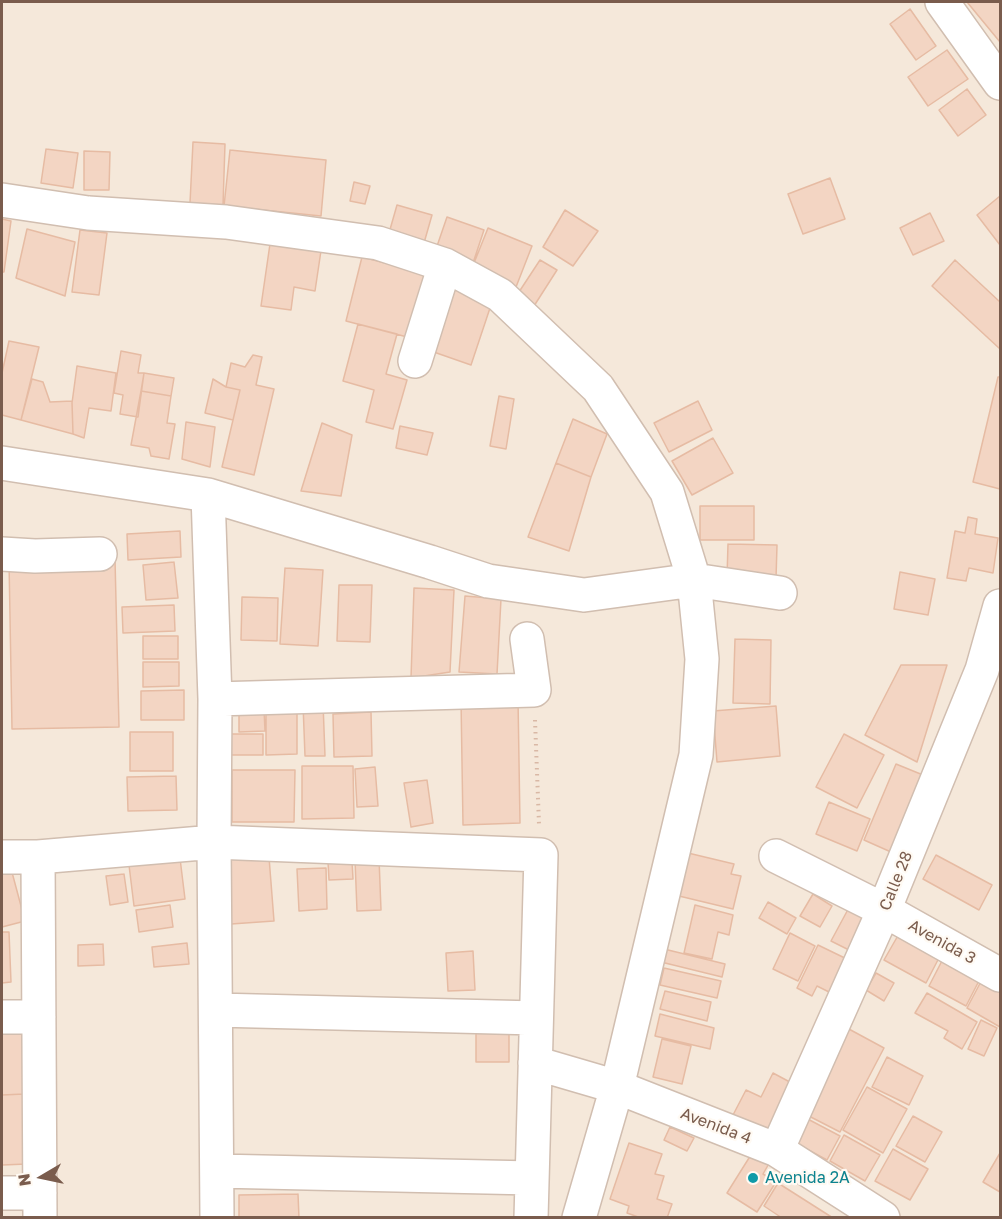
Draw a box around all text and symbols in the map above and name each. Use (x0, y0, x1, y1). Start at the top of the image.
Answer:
street label: Calle 28 (875, 849, 917, 913)
street label: Avenida 3 (905, 916, 979, 968)
street label: Avenida 4 (678, 1104, 754, 1148)
north arrow (12, 1147, 72, 1207)
place label: Avenida 2A (765, 1168, 850, 1188)
marker: Avenida 2A (746, 1171, 760, 1185)
text: N (13, 1172, 35, 1187)

